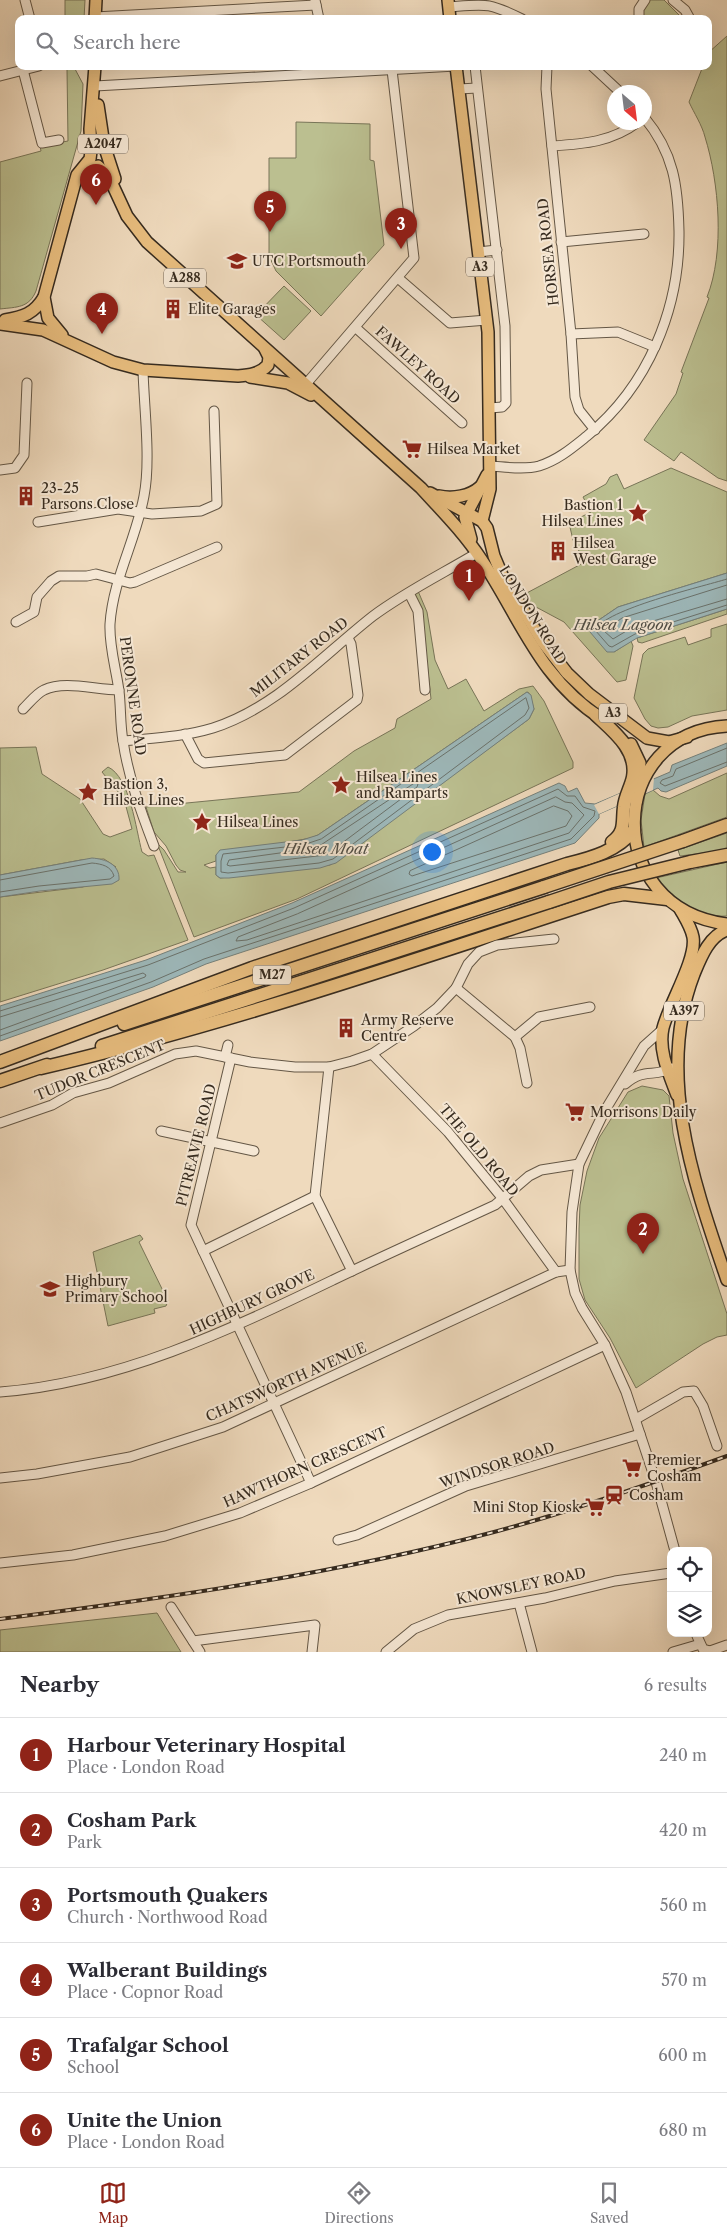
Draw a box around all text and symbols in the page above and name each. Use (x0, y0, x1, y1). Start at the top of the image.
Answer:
search box (15, 15, 712, 70)
icon: search (33, 29, 61, 57)
text: Search here (73, 31, 181, 54)
north arrow (607, 85, 652, 130)
road number: A2047 (78, 134, 128, 154)
pin: 6 (80, 164, 112, 205)
pin: 5 (254, 191, 286, 232)
street label: HORSEA ROAD (533, 197, 563, 307)
pin: 3 (385, 208, 417, 249)
school or university icon: UTC Portsmouth (226, 250, 248, 272)
place label: UTC Portsmouth (252, 252, 366, 270)
road number: A3 (466, 258, 494, 276)
road number: A288 (164, 268, 206, 288)
pin: 4 (86, 293, 118, 334)
building icon: Elite Garages (162, 298, 184, 320)
place label: Elite Garages (188, 300, 276, 318)
street label: FAWLEY ROAD (372, 322, 464, 408)
supermarket icon: Hilsea Market (401, 438, 423, 460)
place label: Hilsea Market (427, 440, 520, 458)
place label: 23-25 Parsons Close (41, 479, 134, 513)
building icon: 23-25 Parsons Close (15, 485, 37, 507)
place label: Bastion 1 Hilsea Lines (542, 496, 623, 530)
place icon: Bastion 1 Hilsea Lines (627, 502, 649, 524)
place label: Hilsea West Garage (572, 534, 657, 568)
building icon: Hilsea West Garage (547, 540, 569, 562)
pin: 1 (453, 560, 485, 601)
street label: LONDON ROAD (495, 562, 571, 668)
street label: MILITARY ROAD (246, 613, 352, 701)
water label: Hilsea Lagoon (572, 615, 673, 634)
street label: PERONNE ROAD (116, 635, 150, 757)
road number: A3 (599, 704, 627, 722)
place label: Hilsea Lines and Ramparts (356, 768, 448, 802)
place icon: Hilsea Lines and Ramparts (330, 774, 352, 796)
place label: Bastion 3, Hilsea Lines (103, 775, 184, 809)
place icon: Bastion 3, Hilsea Lines (77, 781, 99, 803)
place icon: Hilsea Lines (191, 811, 213, 833)
place label: Hilsea Lines (217, 813, 298, 831)
water label: Hilsea Moat (283, 839, 369, 858)
your location (419, 839, 445, 865)
road number: M27 (253, 966, 291, 984)
road number: A397 (664, 1001, 704, 1020)
place label: Army Reserve Centre (360, 1011, 454, 1045)
building icon: Army Reserve Centre (335, 1017, 357, 1039)
street label: TUDOR CRESCENT (32, 1035, 168, 1104)
street label: PITREAVIE ROAD (172, 1082, 220, 1208)
street label: THE OLD ROAD (435, 1100, 523, 1200)
supermarket icon: Morrisons Daily (564, 1101, 586, 1123)
place label: Morrisons Daily (590, 1103, 697, 1121)
pin: 2 (627, 1213, 659, 1254)
street label: HIGHBURY GROVE (187, 1265, 317, 1339)
place label: Highbury Primary School (65, 1272, 168, 1306)
school or university icon: Highbury Primary School (39, 1278, 61, 1300)
street label: CHATSWORTH AVENUE (203, 1338, 369, 1426)
street label: HAWTHORN CRESCENT (220, 1422, 390, 1511)
street label: WINDSOR ROAD (436, 1438, 557, 1492)
place label: Premier Cosham (647, 1451, 702, 1485)
supermarket icon: Premier Cosham (621, 1457, 643, 1479)
station icon: Cosham (603, 1484, 625, 1506)
place label: Cosham (629, 1486, 684, 1504)
supermarket icon: Mini Stop Kiosk (584, 1496, 606, 1518)
place label: Mini Stop Kiosk (473, 1498, 581, 1516)
map controls (667, 1547, 712, 1637)
button: locate (667, 1547, 712, 1592)
street label: KNOWSLEY ROAD (455, 1563, 587, 1609)
button: layers (667, 1592, 712, 1637)
text: Nearby (20, 1672, 99, 1697)
text: 6 results (644, 1675, 707, 1695)
text: Harbour Veterinary Hospital (67, 1734, 346, 1757)
text: 1 (32, 1745, 40, 1765)
text: 240 m (659, 1745, 707, 1765)
text: Place · London Road (67, 1757, 225, 1777)
text: Cosham Park (67, 1809, 196, 1832)
text: 2 (31, 1820, 41, 1840)
text: 420 m (659, 1820, 707, 1840)
text: Park (67, 1832, 102, 1852)
text: Portsmouth Quakers (67, 1884, 268, 1907)
text: 3 (31, 1895, 41, 1915)
text: 560 m (660, 1895, 707, 1915)
text: Church · Northwood Road (67, 1907, 268, 1927)
text: Walberant Buildings (67, 1959, 267, 1982)
text: 4 (31, 1970, 41, 1990)
text: 570 m (661, 1970, 707, 1990)
text: Place · Copnor Road (67, 1982, 223, 2002)
text: Trafalgar School (67, 2034, 229, 2057)
text: 5 (32, 2045, 40, 2065)
text: 600 m (658, 2045, 707, 2065)
text: School (67, 2057, 119, 2077)
text: Unite the Union (67, 2109, 222, 2132)
text: 6 (31, 2120, 41, 2140)
text: 680 m (659, 2120, 707, 2140)
text: Place · London Road (67, 2132, 225, 2152)
tab: Map (98, 2179, 128, 2227)
tab: Directions (324, 2179, 394, 2227)
tab: Saved (590, 2179, 629, 2227)

